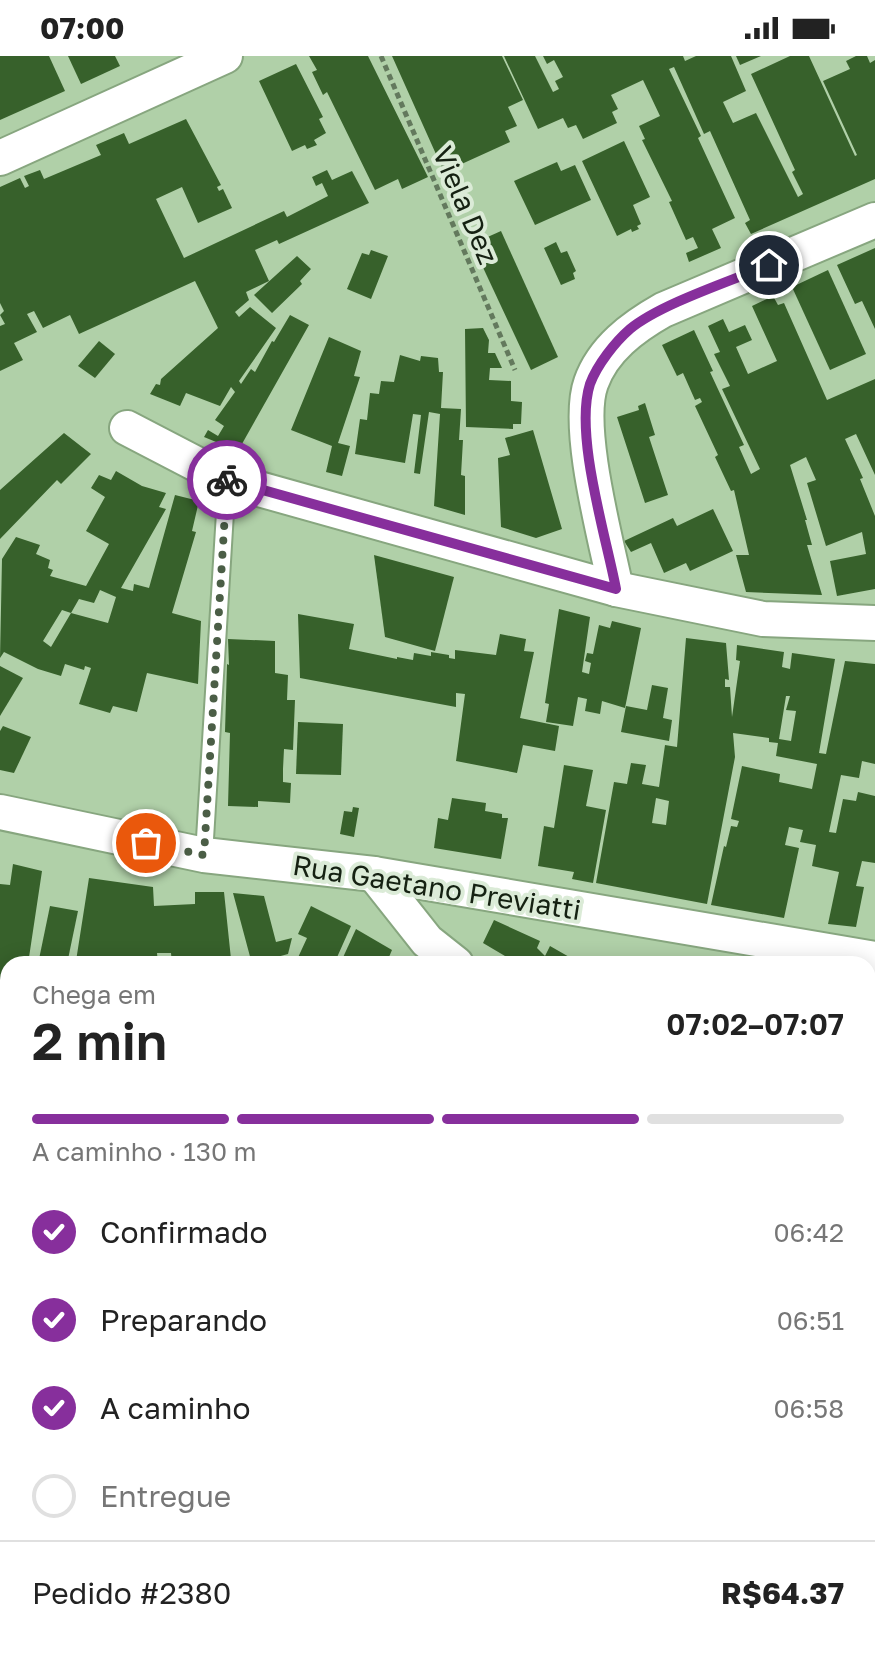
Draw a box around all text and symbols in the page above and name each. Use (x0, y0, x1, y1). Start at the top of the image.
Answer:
text: 07:00 (40, 10, 124, 46)
street label: Viela Dez (427, 141, 505, 269)
pin (735, 231, 803, 299)
icon: home (747, 243, 791, 287)
courier (187, 440, 267, 520)
icon: bike (205, 458, 249, 502)
pin (112, 809, 180, 877)
icon: bag (124, 821, 168, 865)
street label: Rua Gaetano Previatti (291, 848, 583, 926)
text: Chega em (32, 979, 156, 1010)
text: 07:02–07:07 (666, 1006, 844, 1042)
text: 2 min (32, 1009, 167, 1071)
text: A caminho · 130 m (32, 1136, 257, 1167)
icon: check (32, 1210, 76, 1254)
text: Confirmado (100, 1214, 268, 1250)
text: 06:42 (773, 1217, 844, 1248)
icon: check (32, 1298, 76, 1342)
text: Preparando (100, 1302, 267, 1338)
text: 06:51 (777, 1305, 844, 1336)
icon: check (32, 1386, 76, 1430)
text: A caminho (100, 1390, 250, 1426)
text: 06:58 (773, 1393, 844, 1424)
text: Entregue (100, 1478, 231, 1514)
text: Pedido #2380 (32, 1575, 231, 1611)
text: R$64.37 (721, 1575, 844, 1611)

